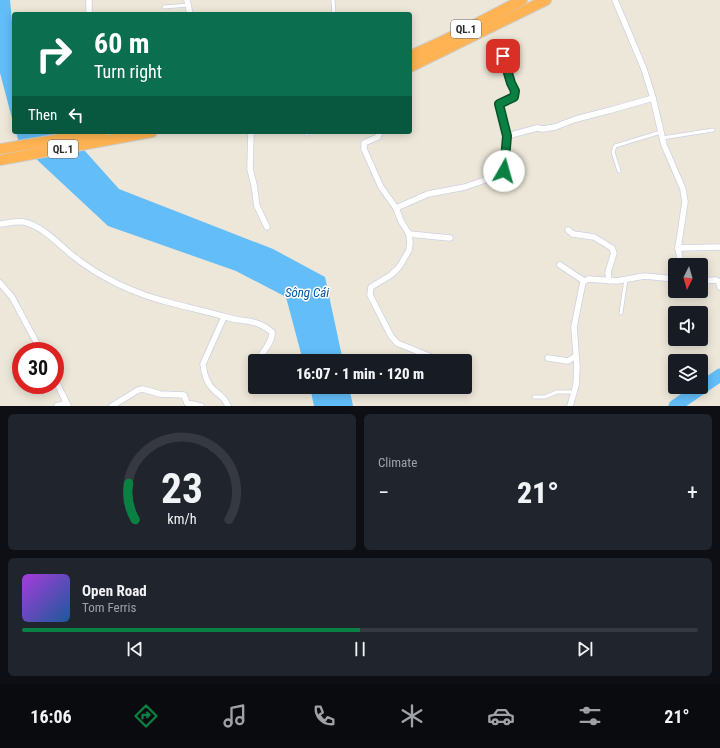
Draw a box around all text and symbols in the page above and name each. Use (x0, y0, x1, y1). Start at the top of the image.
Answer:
road number: QL.1 (451, 20, 481, 38)
text: 60 m (94, 27, 150, 60)
icon: right (28, 28, 80, 80)
pin (486, 39, 520, 73)
icon: arrive (492, 45, 514, 67)
text: Turn right (94, 61, 162, 82)
icon: left (65, 104, 87, 126)
text: Then (28, 106, 57, 124)
road number: QL.1 (48, 140, 78, 158)
position arrow (483, 150, 525, 192)
north arrow (668, 258, 708, 298)
map controls (668, 258, 708, 394)
water label: Sông Cái (285, 285, 329, 300)
button: sound (668, 306, 708, 346)
speed limit sign: 30 (12, 342, 64, 394)
button: layers (668, 354, 708, 394)
text: 16:07 · 1 min · 120 m (296, 365, 424, 383)
text: Climate (378, 455, 417, 470)
text: 23 (161, 464, 203, 513)
text: 21° (517, 475, 559, 510)
text: − (378, 480, 389, 505)
text: + (687, 480, 698, 505)
text: km/h (167, 511, 197, 527)
text: Open Road (82, 582, 147, 600)
text: Tom Ferris (82, 600, 136, 615)
icon: previous (124, 638, 146, 660)
icon: pause (349, 638, 371, 660)
icon: next (574, 638, 596, 660)
icon: directions (132, 702, 160, 730)
icon: music (221, 702, 249, 730)
icon: phone (310, 702, 338, 730)
icon: climate (398, 702, 426, 730)
icon: car (487, 702, 515, 730)
icon: filters (576, 702, 604, 730)
text: 16:06 (30, 706, 72, 727)
text: 21° (664, 706, 690, 727)

